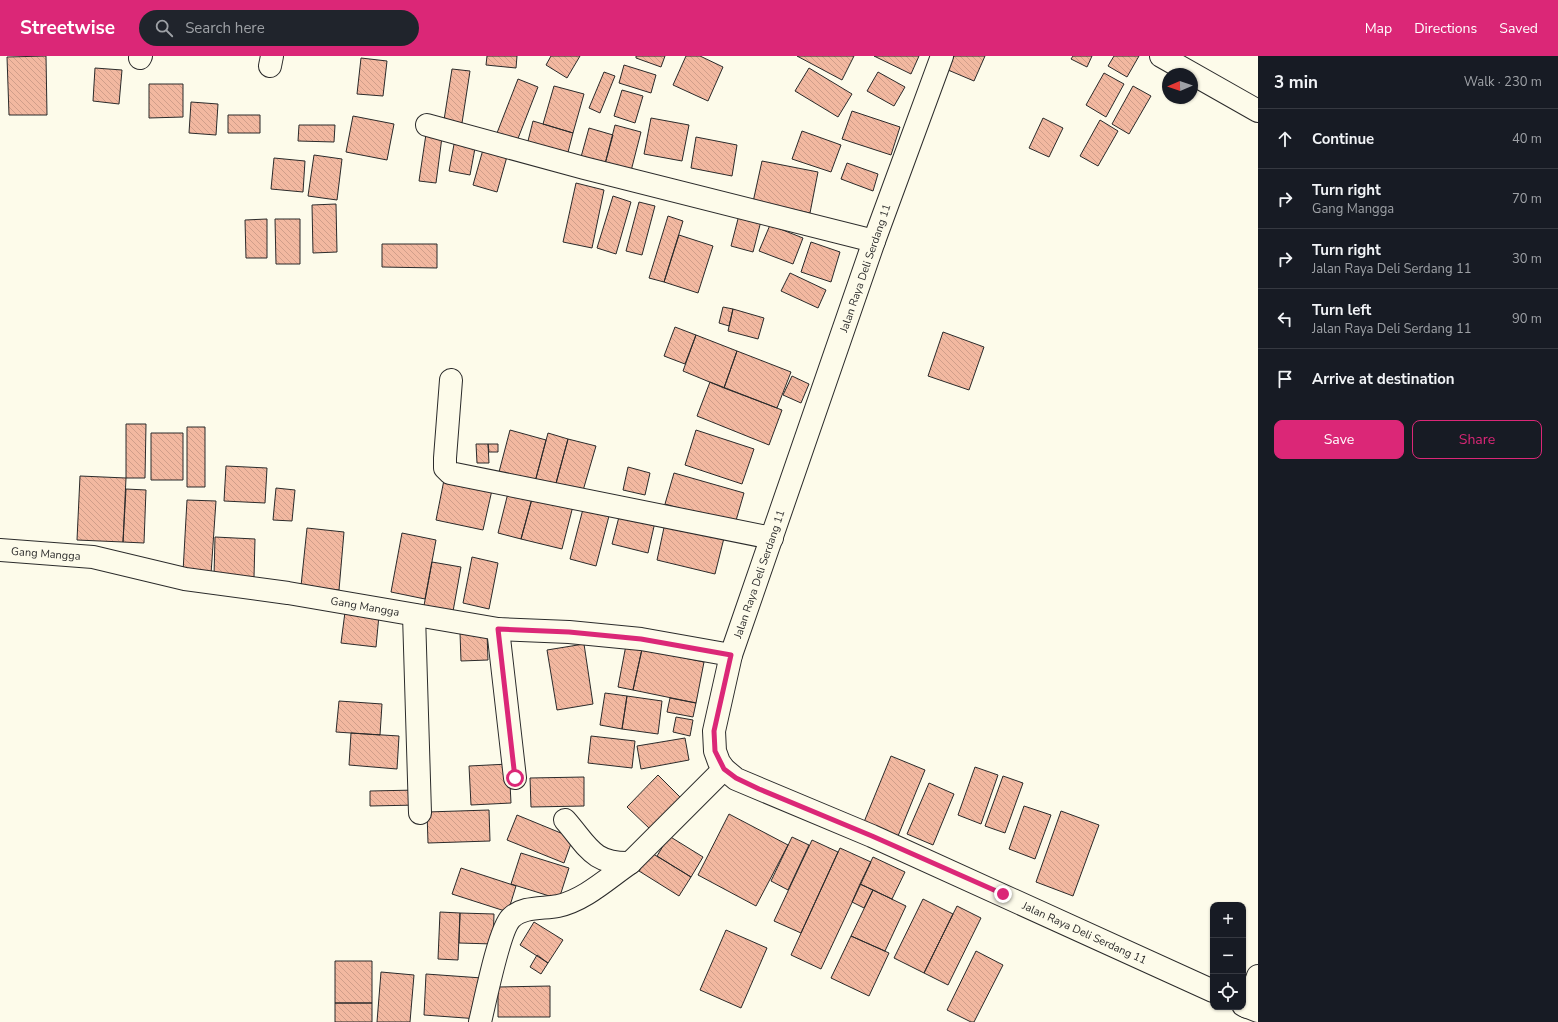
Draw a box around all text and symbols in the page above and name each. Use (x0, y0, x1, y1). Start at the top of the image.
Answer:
search box (139, 10, 419, 46)
text: Streetwise (20, 15, 115, 41)
icon: search (153, 17, 175, 39)
text: Search here (185, 18, 265, 38)
text: Map (1365, 19, 1392, 38)
text: Directions (1414, 19, 1477, 38)
text: Saved (1499, 19, 1538, 38)
north arrow (1162, 68, 1198, 104)
text: 3 min (1274, 71, 1318, 94)
text: Walk · 230 m (1464, 73, 1542, 91)
icon: ahead (1274, 128, 1296, 150)
text: Continue (1312, 129, 1374, 149)
text: 40 m (1512, 130, 1542, 148)
text: Turn right (1312, 180, 1381, 200)
icon: right (1274, 188, 1296, 210)
text: 70 m (1512, 190, 1542, 208)
text: Gang Mangga (1312, 200, 1394, 218)
street label: Jalan Raya Deli Serdang 11 (836, 202, 895, 335)
text: Turn right (1312, 240, 1381, 260)
icon: right (1274, 248, 1296, 270)
text: 30 m (1512, 250, 1542, 268)
text: Jalan Raya Deli Serdang 11 (1312, 260, 1472, 278)
text: Turn left (1312, 300, 1371, 320)
icon: left (1274, 308, 1296, 330)
text: 90 m (1512, 310, 1542, 328)
text: Jalan Raya Deli Serdang 11 (1312, 320, 1472, 338)
icon: arrive (1274, 368, 1296, 390)
text: Arrive at destination (1312, 369, 1455, 389)
button: Save (1274, 420, 1404, 459)
button: Share (1412, 420, 1542, 459)
street label: Jalan Raya Deli Serdang 11 (730, 508, 789, 641)
street label: Gang Mangga (11, 544, 81, 564)
street label: Gang Mangga (329, 593, 401, 620)
route start (506, 769, 524, 787)
route end (994, 885, 1012, 903)
street label: Jalan Raya Deli Serdang 11 (1019, 898, 1149, 968)
map controls (1210, 902, 1246, 1010)
button: + (1210, 902, 1246, 938)
button: − (1210, 938, 1246, 974)
button: locate (1210, 974, 1246, 1010)

